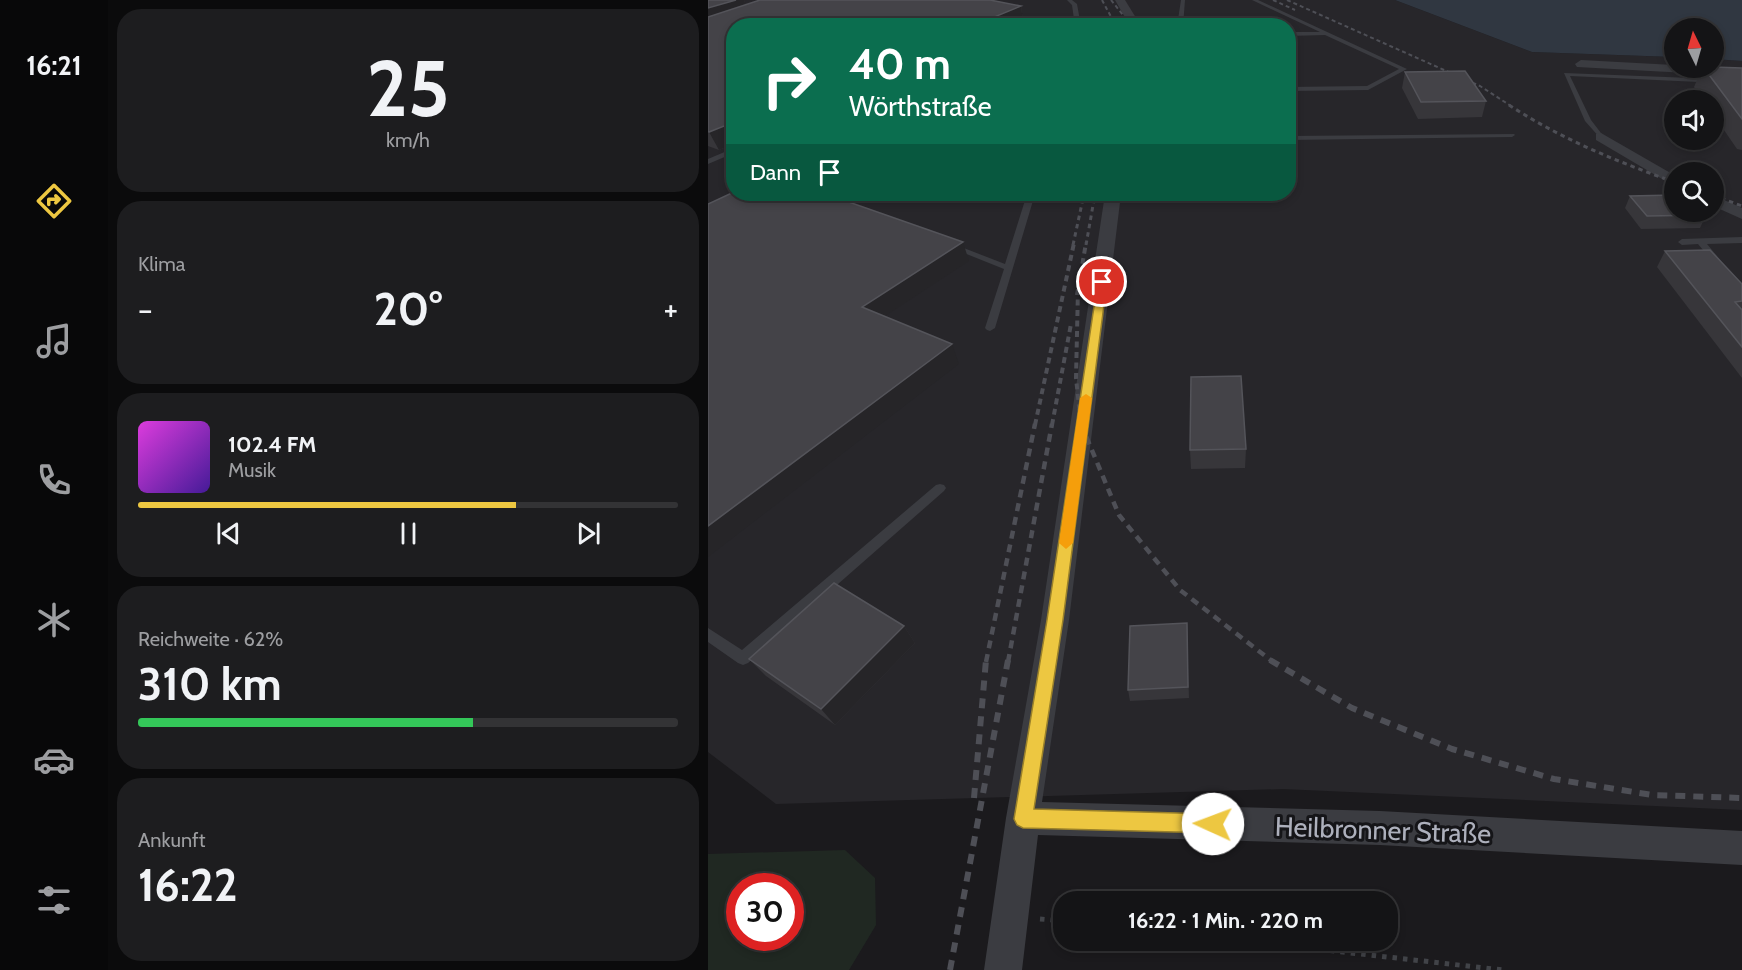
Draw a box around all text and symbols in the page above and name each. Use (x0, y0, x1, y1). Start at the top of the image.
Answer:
north arrow (1664, 18, 1724, 78)
map controls (1664, 18, 1724, 222)
text: 40 m (849, 38, 951, 90)
text: 25 (366, 41, 450, 136)
icon: right (750, 42, 828, 120)
text: 16:21 (26, 49, 82, 82)
text: Wörthstraße (849, 90, 991, 123)
button: sound (1664, 90, 1724, 150)
text: km/h (386, 128, 430, 152)
icon: arrive (813, 156, 846, 189)
text: Dann (750, 159, 801, 186)
button: search (1664, 162, 1724, 222)
icon: directions (33, 180, 75, 222)
text: Klima (138, 252, 185, 276)
pin (1076, 256, 1127, 307)
icon: arrive (1085, 265, 1118, 298)
text: 20° (374, 282, 442, 336)
text: − (138, 289, 153, 329)
text: + (663, 289, 678, 329)
icon: music (33, 320, 75, 362)
text: 102.4 FM (228, 431, 316, 458)
text: Musik (228, 458, 276, 482)
icon: phone (33, 459, 75, 501)
icon: previous (212, 517, 245, 550)
icon: pause (392, 517, 425, 550)
icon: next (572, 517, 605, 550)
icon: climate (33, 599, 75, 641)
text: Reichweite · 62% (138, 627, 283, 651)
text: 310 km (138, 657, 282, 711)
icon: car (33, 739, 75, 781)
position arrow (1181, 792, 1245, 856)
street label: Heilbronner Straße (1274, 810, 1492, 850)
text: Ankunft (138, 828, 205, 852)
text: 16:22 (138, 858, 238, 912)
speed limit sign: 30 (726, 873, 804, 951)
icon: filters (33, 879, 75, 921)
text: 16:22 · 1 Min. · 220 m (1128, 907, 1323, 934)

